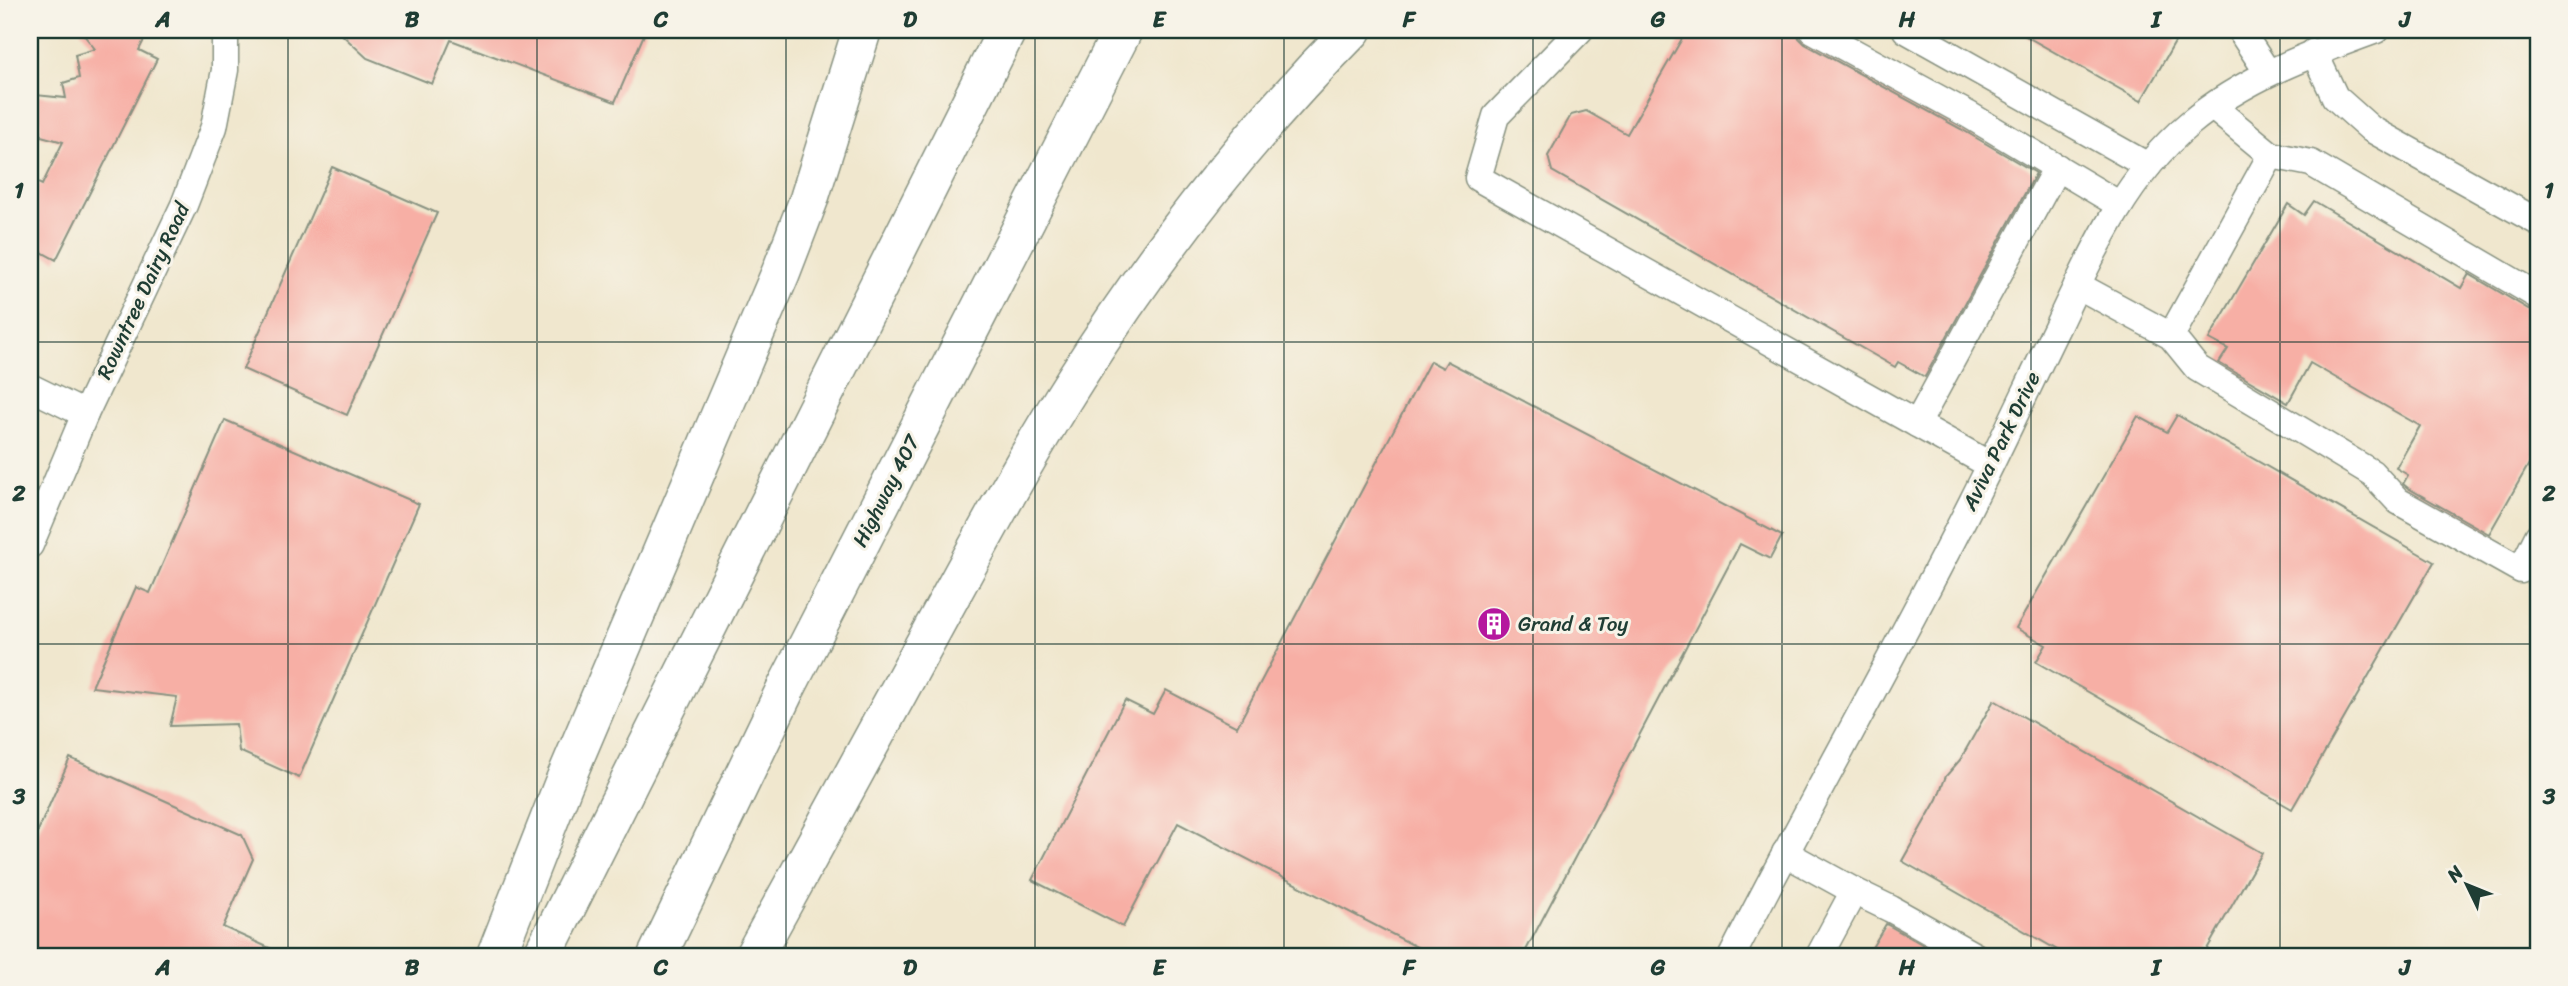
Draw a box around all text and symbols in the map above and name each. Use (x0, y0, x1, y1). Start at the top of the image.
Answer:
text: A (154, 0, 171, 40)
text: B (405, 0, 420, 40)
text: C (653, 0, 669, 40)
text: D (903, 0, 918, 40)
text: E (1153, 0, 1168, 40)
text: F (1402, 0, 1417, 40)
text: G (1650, 0, 1666, 40)
text: H (1898, 0, 1916, 40)
text: I (2150, 0, 2162, 40)
text: J (2398, 0, 2412, 40)
text: 1 (14, 170, 24, 211)
text: 1 (2544, 170, 2554, 211)
street label: Rowntree Dairy Road (85, 195, 201, 386)
street label: Aviva Park Drive (1950, 365, 2051, 518)
street label: Highway 407 (841, 426, 932, 554)
text: 2 (11, 473, 26, 514)
text: 2 (2541, 473, 2556, 514)
building icon: Grand & Toy (1475, 605, 1513, 643)
place label: Grand & Toy (1518, 605, 1628, 643)
text: 3 (12, 776, 26, 817)
text: 3 (2542, 776, 2556, 817)
north arrow (2432, 850, 2502, 920)
text: N (2438, 857, 2472, 891)
text: A (154, 947, 171, 986)
text: B (405, 947, 420, 986)
text: C (653, 947, 669, 986)
text: D (903, 947, 918, 986)
text: E (1153, 947, 1168, 986)
text: F (1402, 947, 1417, 986)
text: G (1650, 947, 1666, 986)
text: H (1898, 947, 1916, 986)
text: I (2150, 947, 2162, 986)
text: J (2398, 947, 2412, 986)

